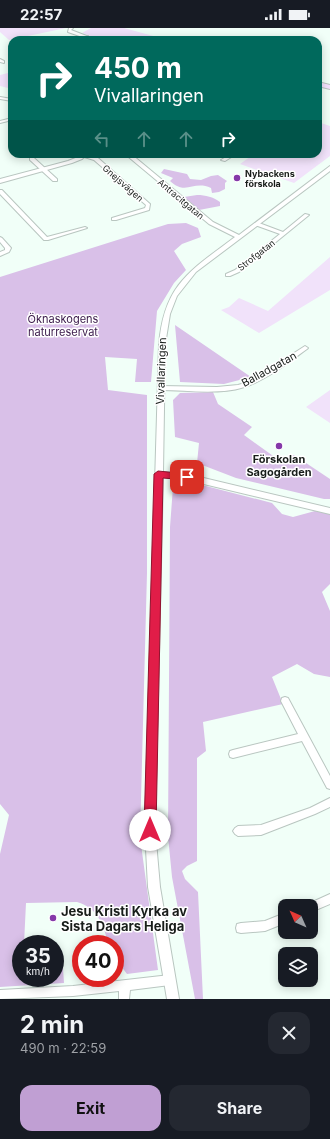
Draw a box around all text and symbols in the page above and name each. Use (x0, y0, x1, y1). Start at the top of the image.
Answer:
text: 22:57 (20, 5, 62, 24)
text: 450 m (94, 51, 182, 85)
icon: right (28, 52, 80, 104)
text: Vivallaringen (94, 85, 204, 106)
icon: left (91, 128, 113, 150)
icon: ahead (133, 128, 155, 150)
icon: ahead (175, 128, 197, 150)
icon: right (217, 128, 239, 150)
street label: Gnejsvägen (100, 162, 146, 204)
place label: Nybackens förskola (245, 168, 295, 189)
marker: Nybackens förskola (232, 173, 242, 183)
street label: Antracitgatan (156, 176, 206, 222)
street label: Strofgatan (235, 237, 277, 273)
park label: Öknaskogens naturreservat (28, 312, 99, 339)
street label: Vivallaringen (153, 337, 169, 405)
street label: Balladgatan (239, 348, 299, 390)
marker: Förskolan Sagogården (274, 441, 284, 451)
place label: Förskolan Sagogården (246, 452, 312, 479)
pin (170, 460, 204, 494)
icon: arrive (176, 466, 198, 488)
position arrow (129, 809, 171, 851)
north arrow (278, 899, 318, 939)
map controls (278, 899, 318, 987)
place label: Jesu Kristi Kyrka av Sista Dagars Heliga (61, 903, 187, 934)
marker: Jesu Kristi Kyrka av Sista Dagars Heliga (48, 913, 58, 923)
speed limit sign: 40 (72, 935, 124, 987)
text: 35 (25, 944, 51, 968)
button: layers (278, 947, 318, 987)
text: km/h (26, 965, 50, 977)
text: 2 min (20, 1010, 84, 1039)
button: close (268, 1012, 310, 1054)
text: 490 m · 22:59 (20, 1040, 106, 1056)
button: Exit (20, 1085, 161, 1131)
button: Share (169, 1085, 310, 1131)

